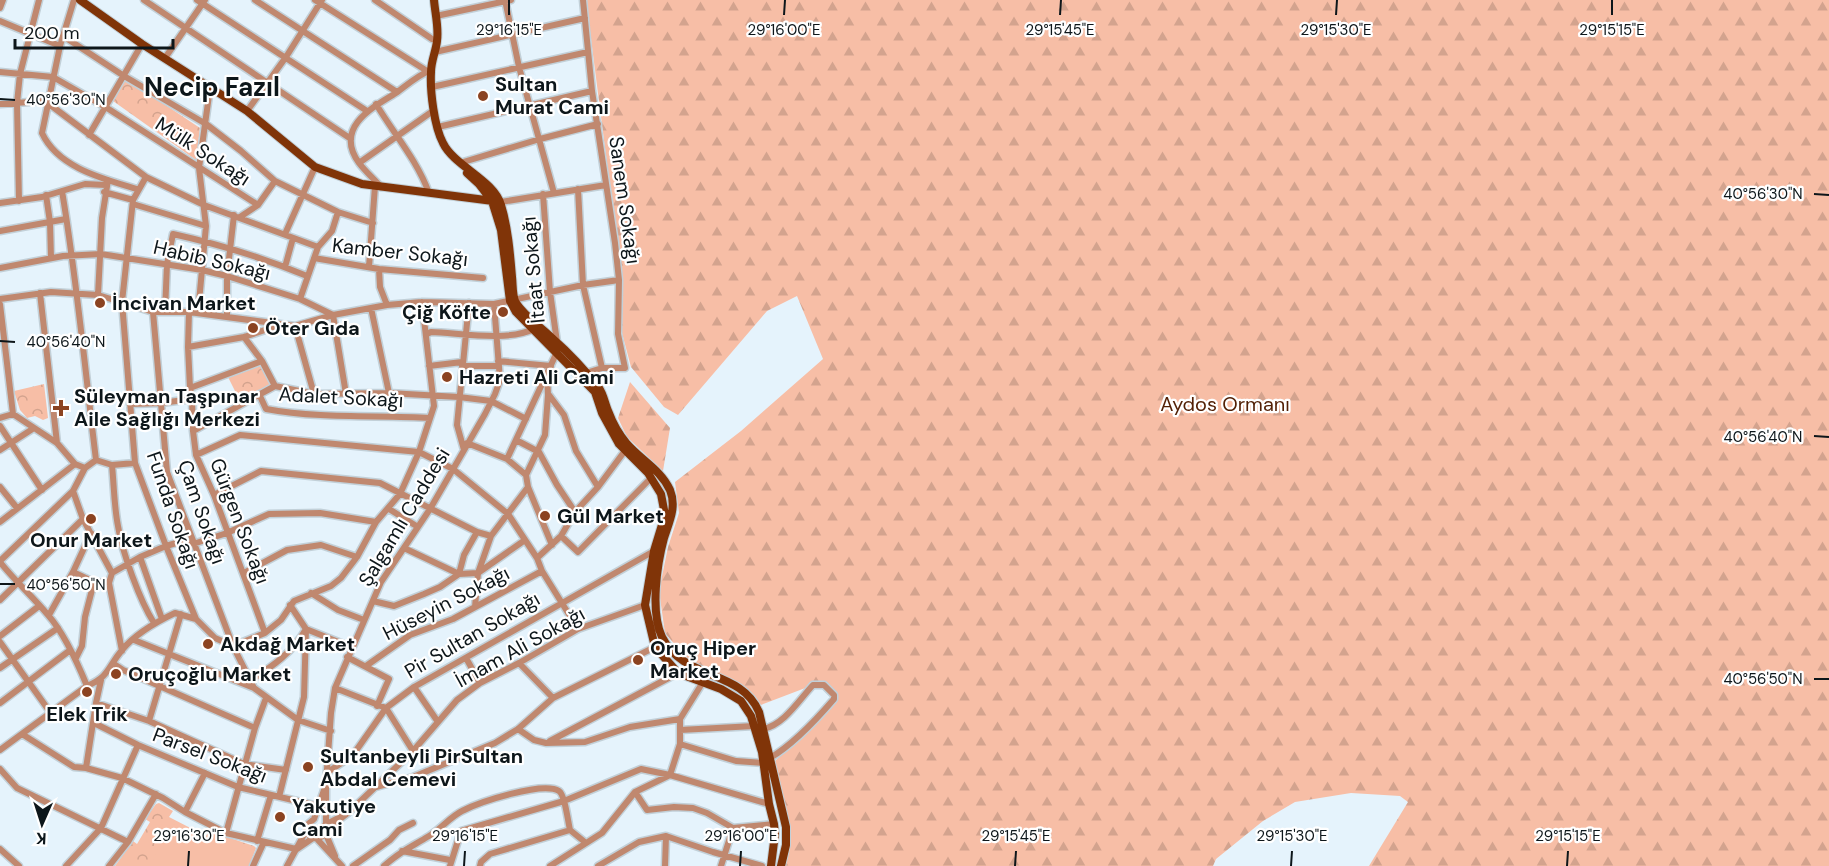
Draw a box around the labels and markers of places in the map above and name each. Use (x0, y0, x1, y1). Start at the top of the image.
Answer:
place label: Sultan Murat Cami (495, 71, 609, 120)
marker: Sultan Murat Cami (476, 89, 490, 103)
place label: İncivan Market (112, 290, 256, 316)
marker: İncivan Market (93, 296, 107, 310)
place label: Çiğ Köfte (402, 299, 491, 325)
marker: Çiğ Köfte (496, 305, 510, 319)
place label: Öter Gıda (265, 315, 360, 341)
marker: Öter Gıda (246, 321, 260, 335)
place label: Hazreti Ali Cami (459, 364, 614, 390)
marker: Hazreti Ali Cami (440, 370, 454, 384)
place label: Süleyman Taşpınar Aile Sağlığı Merkezi (74, 383, 260, 432)
marker: Süleyman Taşpınar Aile Sağlığı Merkezi (52, 399, 70, 417)
place label: Gül Market (557, 503, 664, 529)
marker: Gül Market (538, 509, 552, 523)
marker: Onur Market (84, 512, 98, 526)
place label: Onur Market (30, 527, 152, 553)
place label: Akdağ Market (220, 631, 355, 657)
place label: Oruç Hiper Market (650, 635, 756, 684)
marker: Akdağ Market (201, 637, 215, 651)
marker: Oruç Hiper Market (631, 653, 645, 667)
place label: Oruçoğlu Market (128, 661, 291, 687)
marker: Oruçoğlu Market (109, 667, 123, 681)
marker: Elek Trik (80, 685, 94, 699)
place label: Elek Trik (46, 701, 128, 727)
place label: Sultanbeyli PirSultan Abdal Cemevi (320, 743, 523, 792)
marker: Sultanbeyli PirSultan Abdal Cemevi (301, 760, 315, 774)
place label: Yakutiye Cami (292, 793, 376, 842)
marker: Yakutiye Cami (273, 810, 287, 824)

